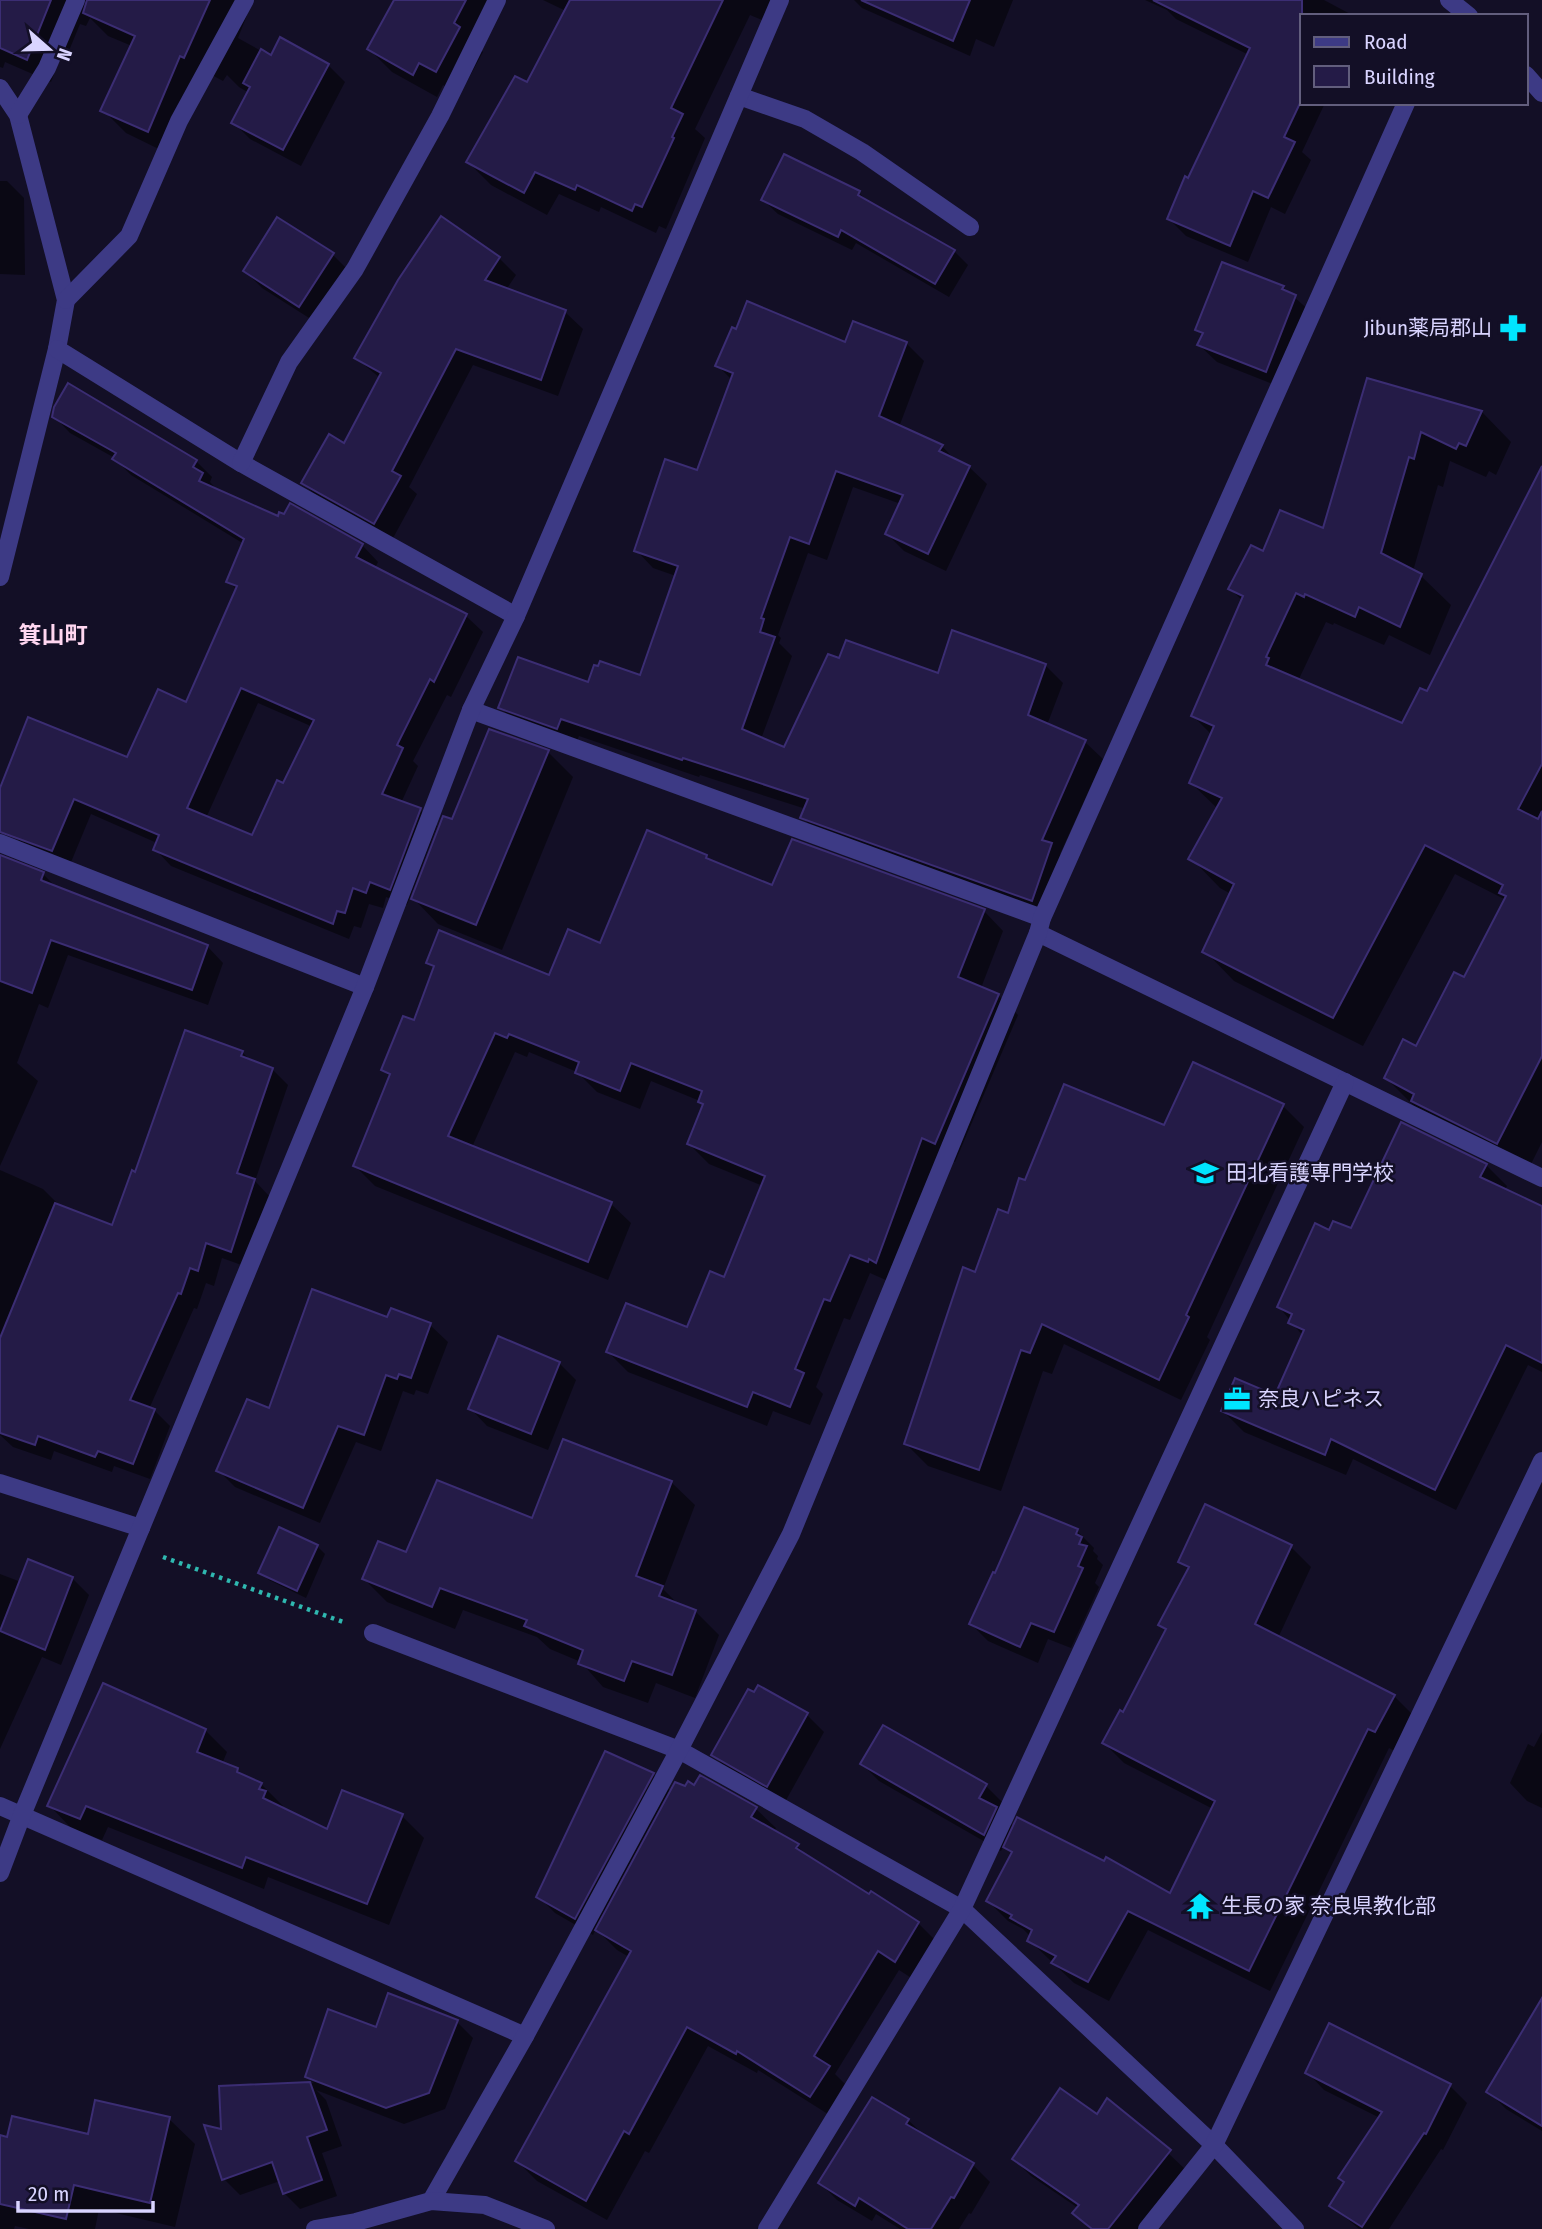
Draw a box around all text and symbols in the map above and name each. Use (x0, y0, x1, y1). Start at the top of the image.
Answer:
north arrow (14, 14, 84, 84)
legend (1300, 14, 1528, 105)
text: Road (1364, 29, 1408, 55)
text: N (52, 45, 77, 64)
text: Building (1364, 64, 1435, 90)
pharmacy icon: Jibun薬局郡山 (1498, 313, 1528, 343)
place label: Jibun薬局郡山 (1364, 315, 1492, 341)
district label: 箕山町 (19, 621, 88, 649)
school or university icon: 田北看護専門学校 (1190, 1158, 1220, 1188)
place label: 田北看護専門学校 (1226, 1160, 1394, 1186)
office icon: 奈良ハピネス (1222, 1384, 1252, 1414)
place label: 奈良ハピネス (1258, 1386, 1384, 1412)
temple icon: 生長の家 奈良県教化部 (1185, 1891, 1215, 1921)
place label: 生長の家 奈良県教化部 (1221, 1893, 1436, 1919)
scale bar (18, 2170, 152, 2214)
text: 20 m (28, 2181, 69, 2207)

